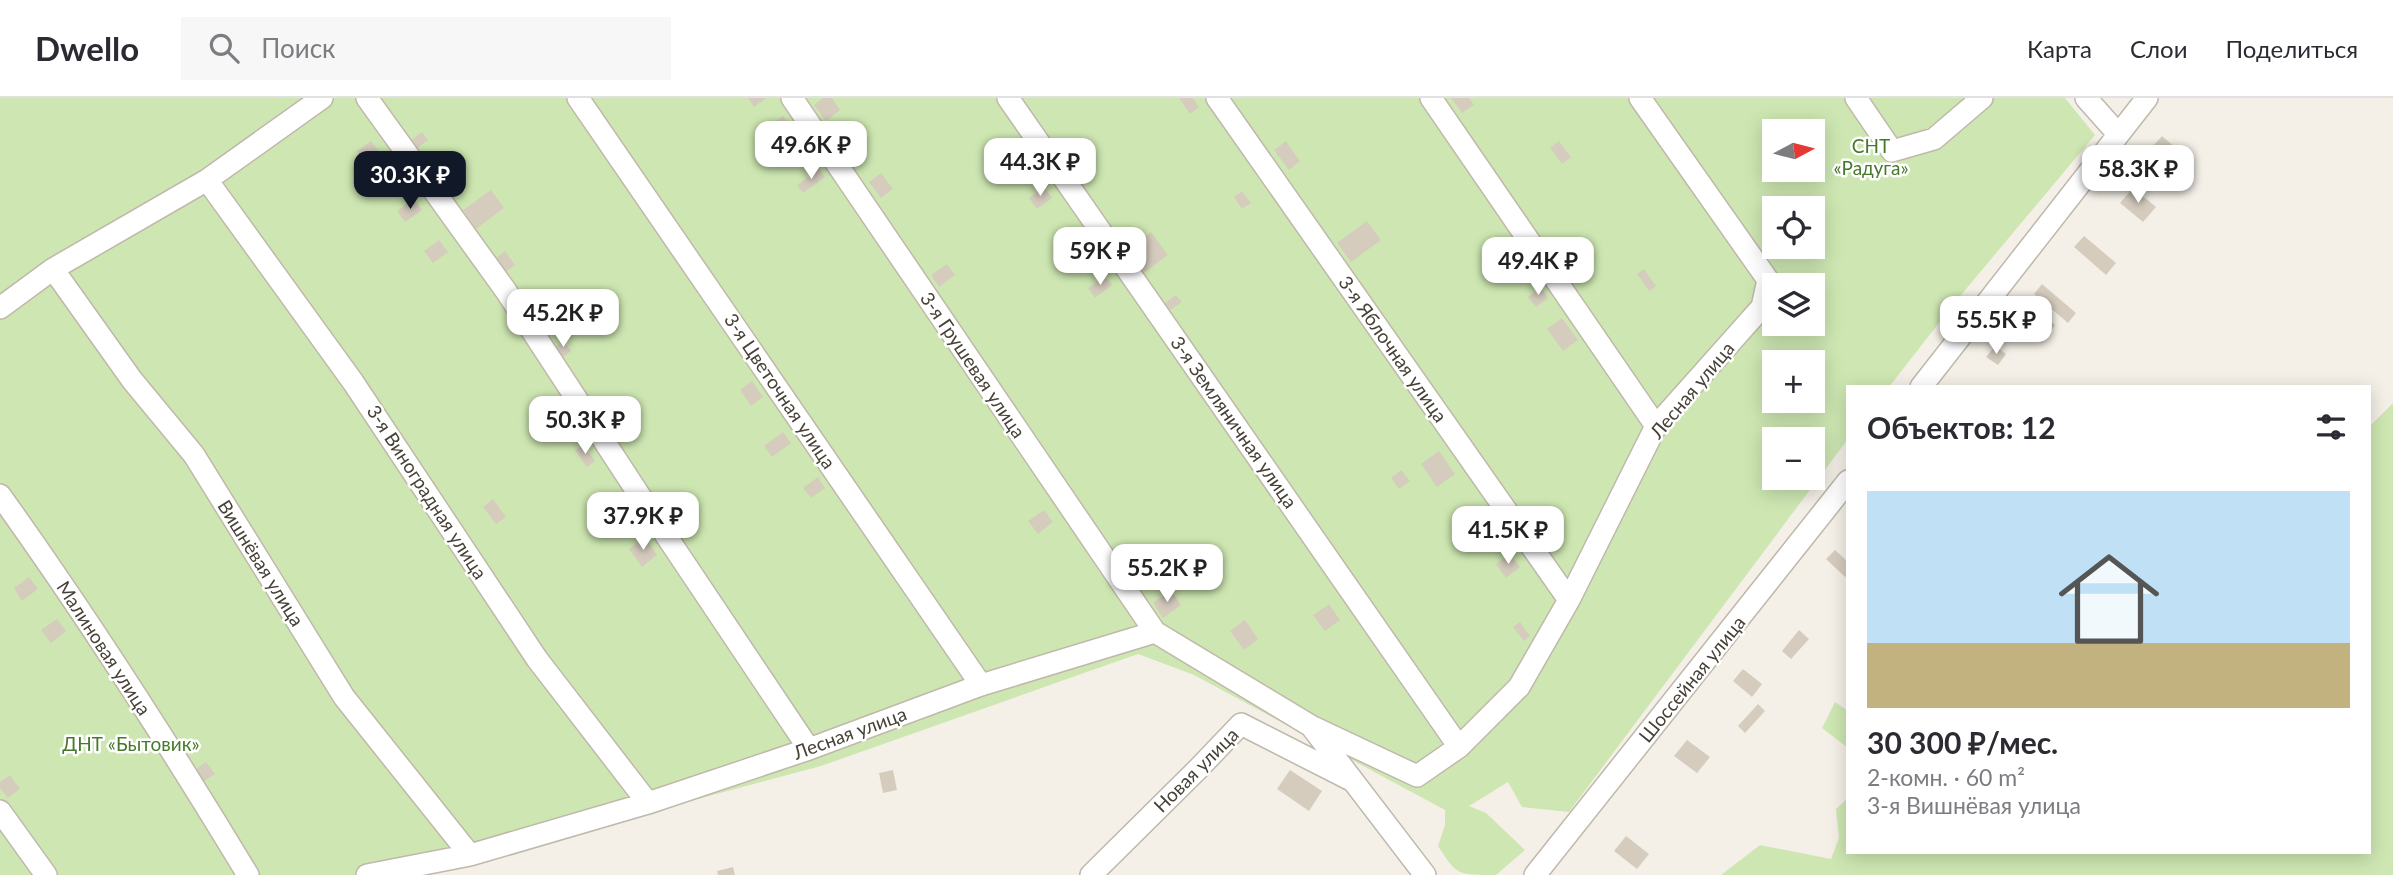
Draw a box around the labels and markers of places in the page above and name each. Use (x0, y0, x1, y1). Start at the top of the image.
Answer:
pin: 49.6K ₽ (746, 122, 876, 181)
pin: 44.3K ₽ (975, 139, 1105, 198)
pin: 58.3K ₽ (2073, 146, 2203, 205)
pin: 30.3K ₽ (345, 152, 475, 211)
pin: 59K ₽ (1051, 228, 1149, 287)
pin: 49.4K ₽ (1473, 238, 1603, 297)
pin: 45.2K ₽ (498, 289, 628, 349)
pin: 55.5K ₽ (1931, 296, 2061, 356)
pin: 50.3K ₽ (520, 396, 650, 456)
pin: 37.9K ₽ (578, 492, 708, 552)
pin: 41.5K ₽ (1443, 506, 1573, 566)
pin: 55.2K ₽ (1102, 545, 1232, 604)

